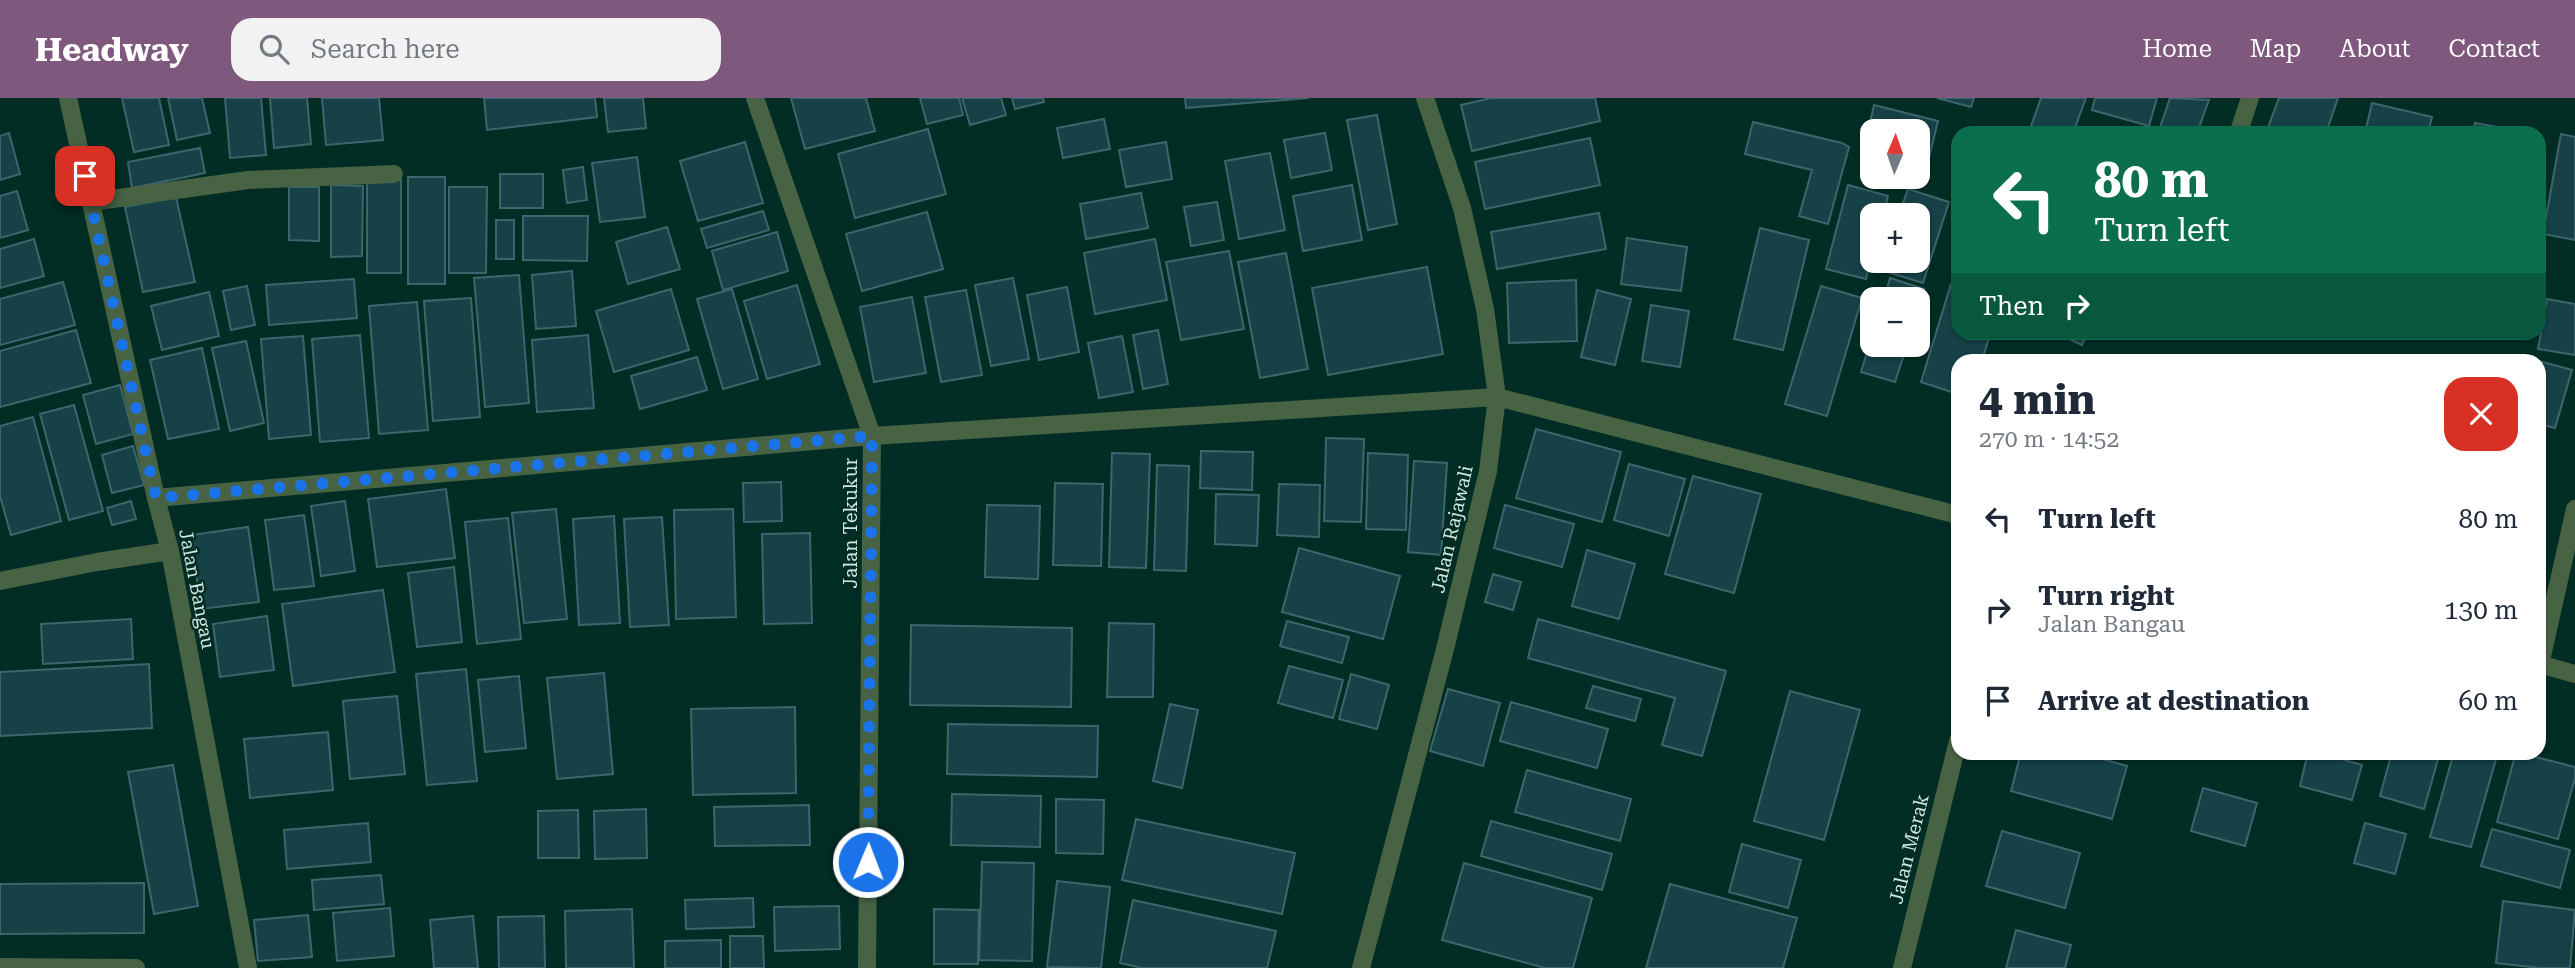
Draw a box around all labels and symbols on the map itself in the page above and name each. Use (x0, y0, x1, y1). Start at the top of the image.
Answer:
north arrow (1860, 119, 1930, 189)
pin (55, 146, 115, 206)
street label: Jalan Tekukur (839, 457, 862, 588)
street label: Jalan Rajawali (1426, 463, 1478, 595)
street label: Jalan Bangau (174, 527, 220, 651)
street label: Jalan Merak (1884, 792, 1934, 906)
position arrow (831, 825, 905, 899)

